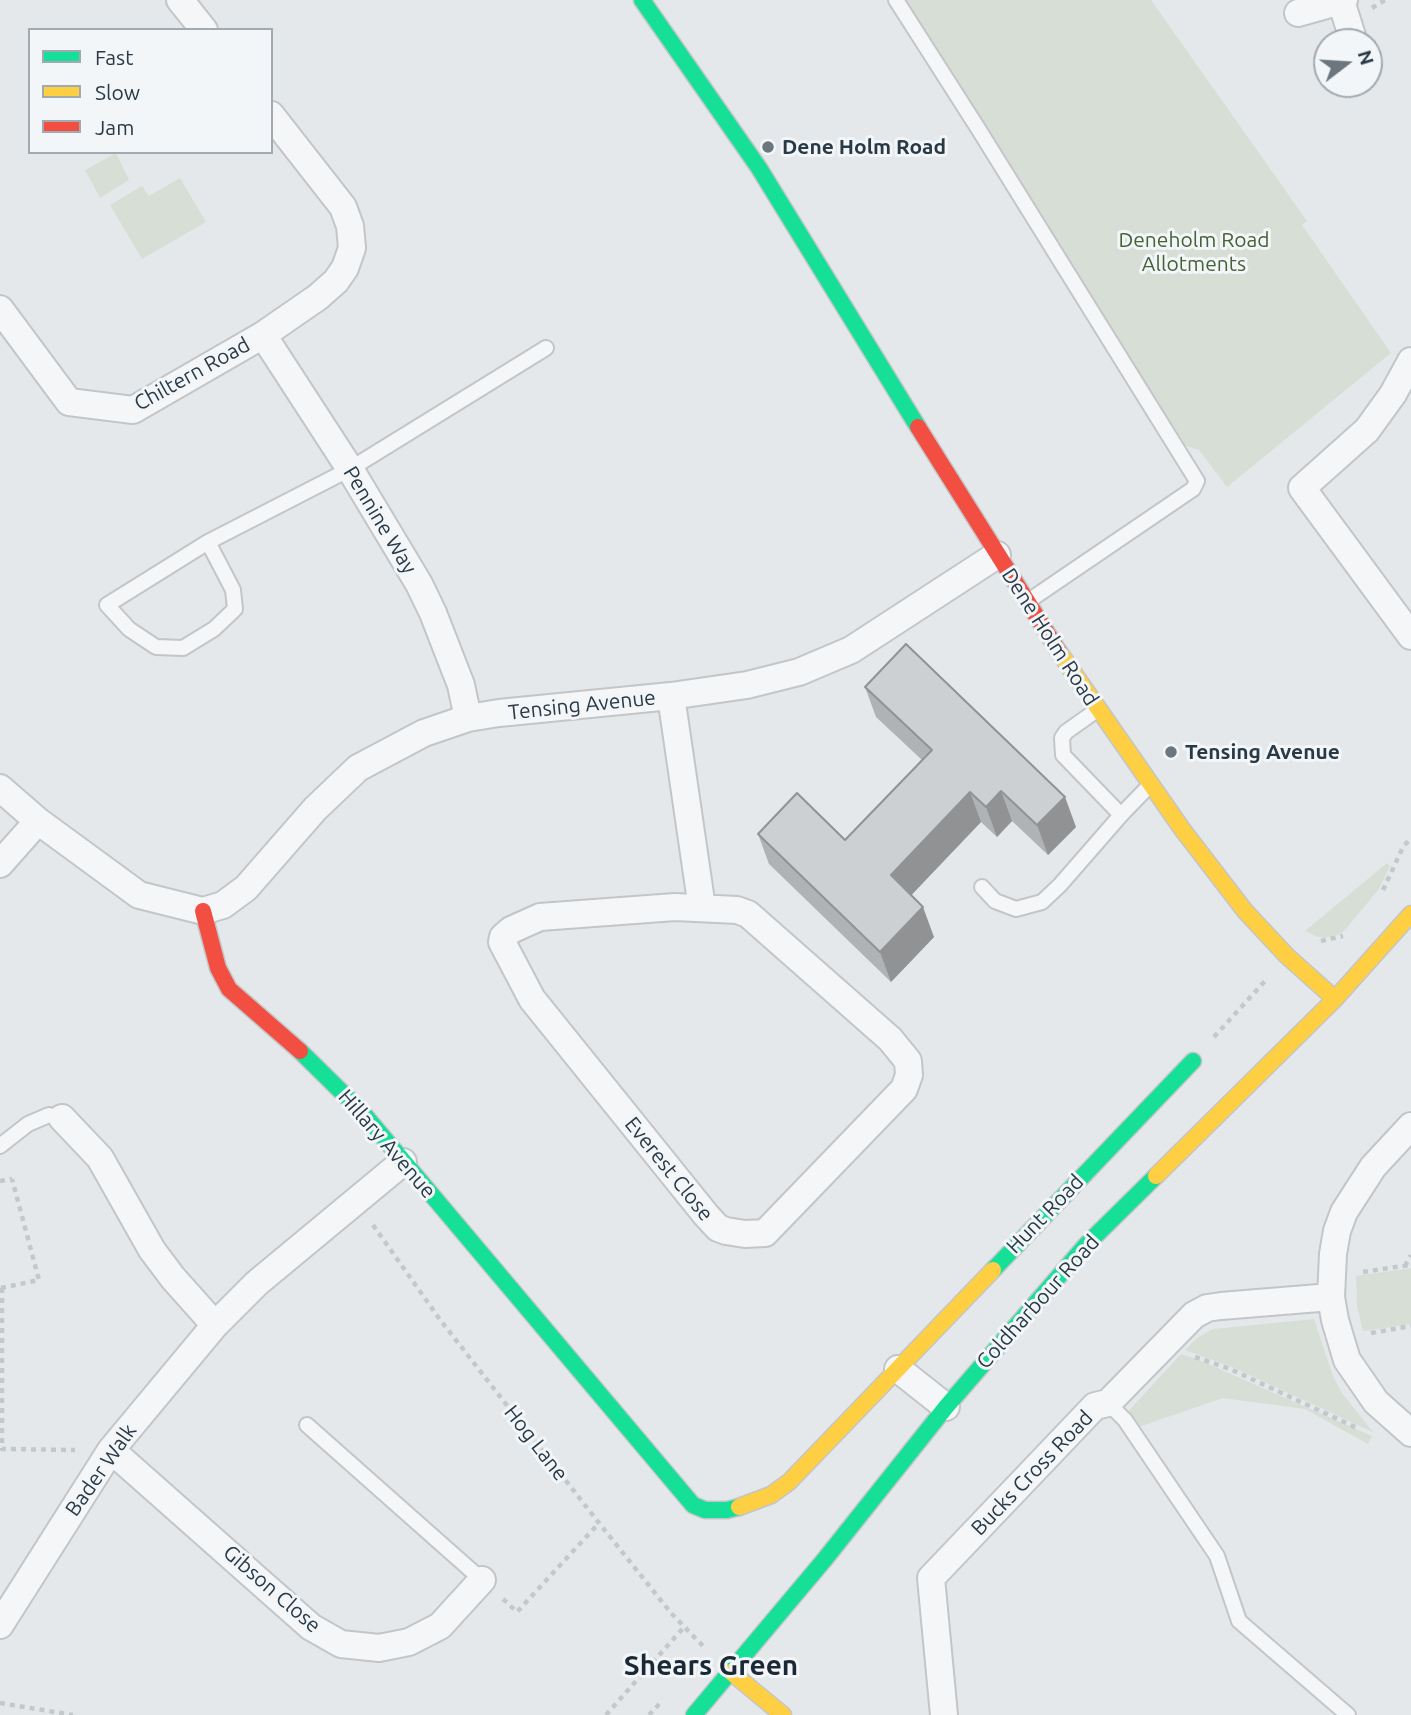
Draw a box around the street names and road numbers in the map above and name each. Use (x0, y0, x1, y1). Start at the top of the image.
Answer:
street label: Chiltern Road (130, 332, 254, 416)
street label: Pennine Way (338, 462, 422, 578)
street label: Dene Holm Road (996, 564, 1104, 710)
street label: Tensing Avenue (507, 685, 657, 725)
street label: Hillary Avenue (333, 1085, 441, 1203)
street label: Everest Close (619, 1112, 719, 1226)
street label: Hunt Road (1001, 1169, 1089, 1259)
street label: Coldharbour Road (971, 1230, 1105, 1374)
street label: Hog Lane (499, 1400, 573, 1486)
street label: Bucks Cross Road (966, 1405, 1098, 1541)
street label: Bader Walk (60, 1419, 142, 1521)
street label: Gibson Close (218, 1540, 326, 1638)

